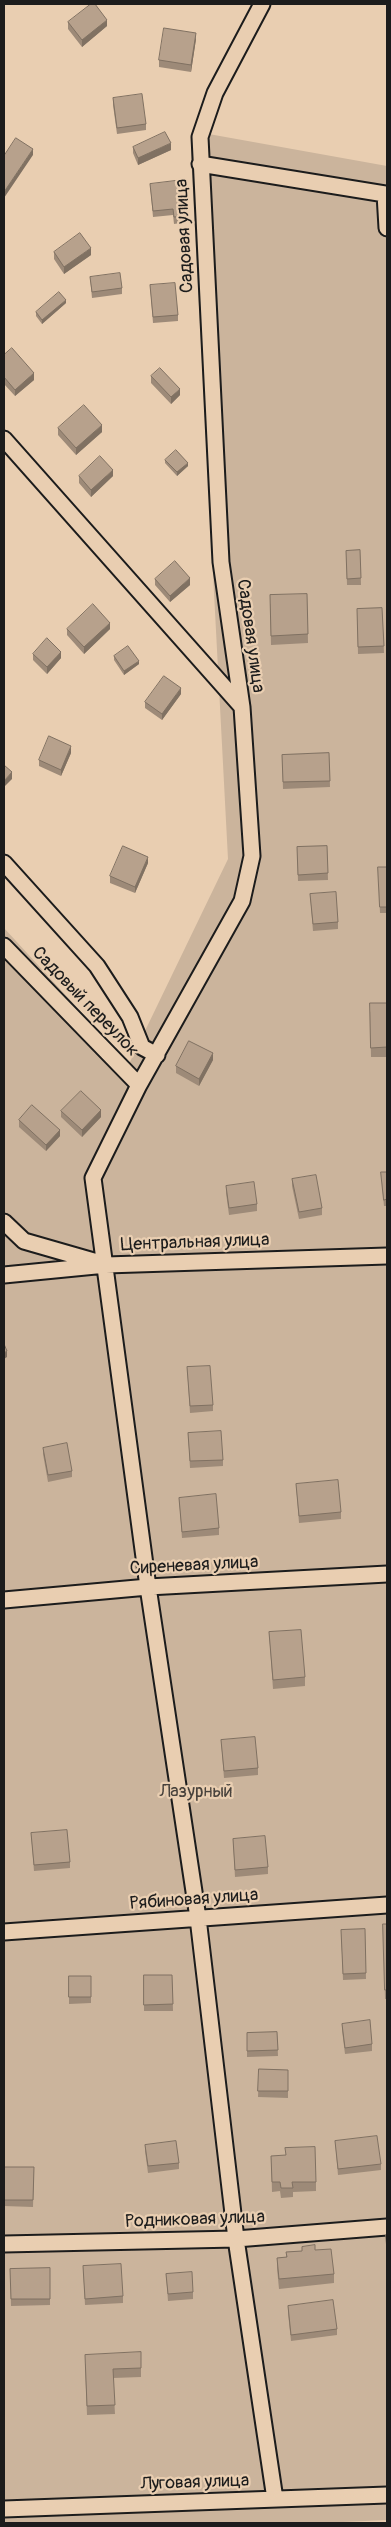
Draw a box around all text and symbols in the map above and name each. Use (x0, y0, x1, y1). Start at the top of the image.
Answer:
street label: Садовая улица (171, 178, 199, 294)
street label: Садовая улица (231, 578, 269, 694)
street label: Садовый переулок (27, 943, 143, 1061)
street label: Центральная улица (120, 1230, 270, 1256)
street label: Сиреневая улица (129, 1552, 259, 1580)
park label: Лазурный (159, 1781, 233, 1803)
street label: Рябиновая улица (129, 1885, 259, 1915)
street label: Родниковая улица (125, 2207, 265, 2233)
street label: Луговая улица (140, 2470, 250, 2496)

